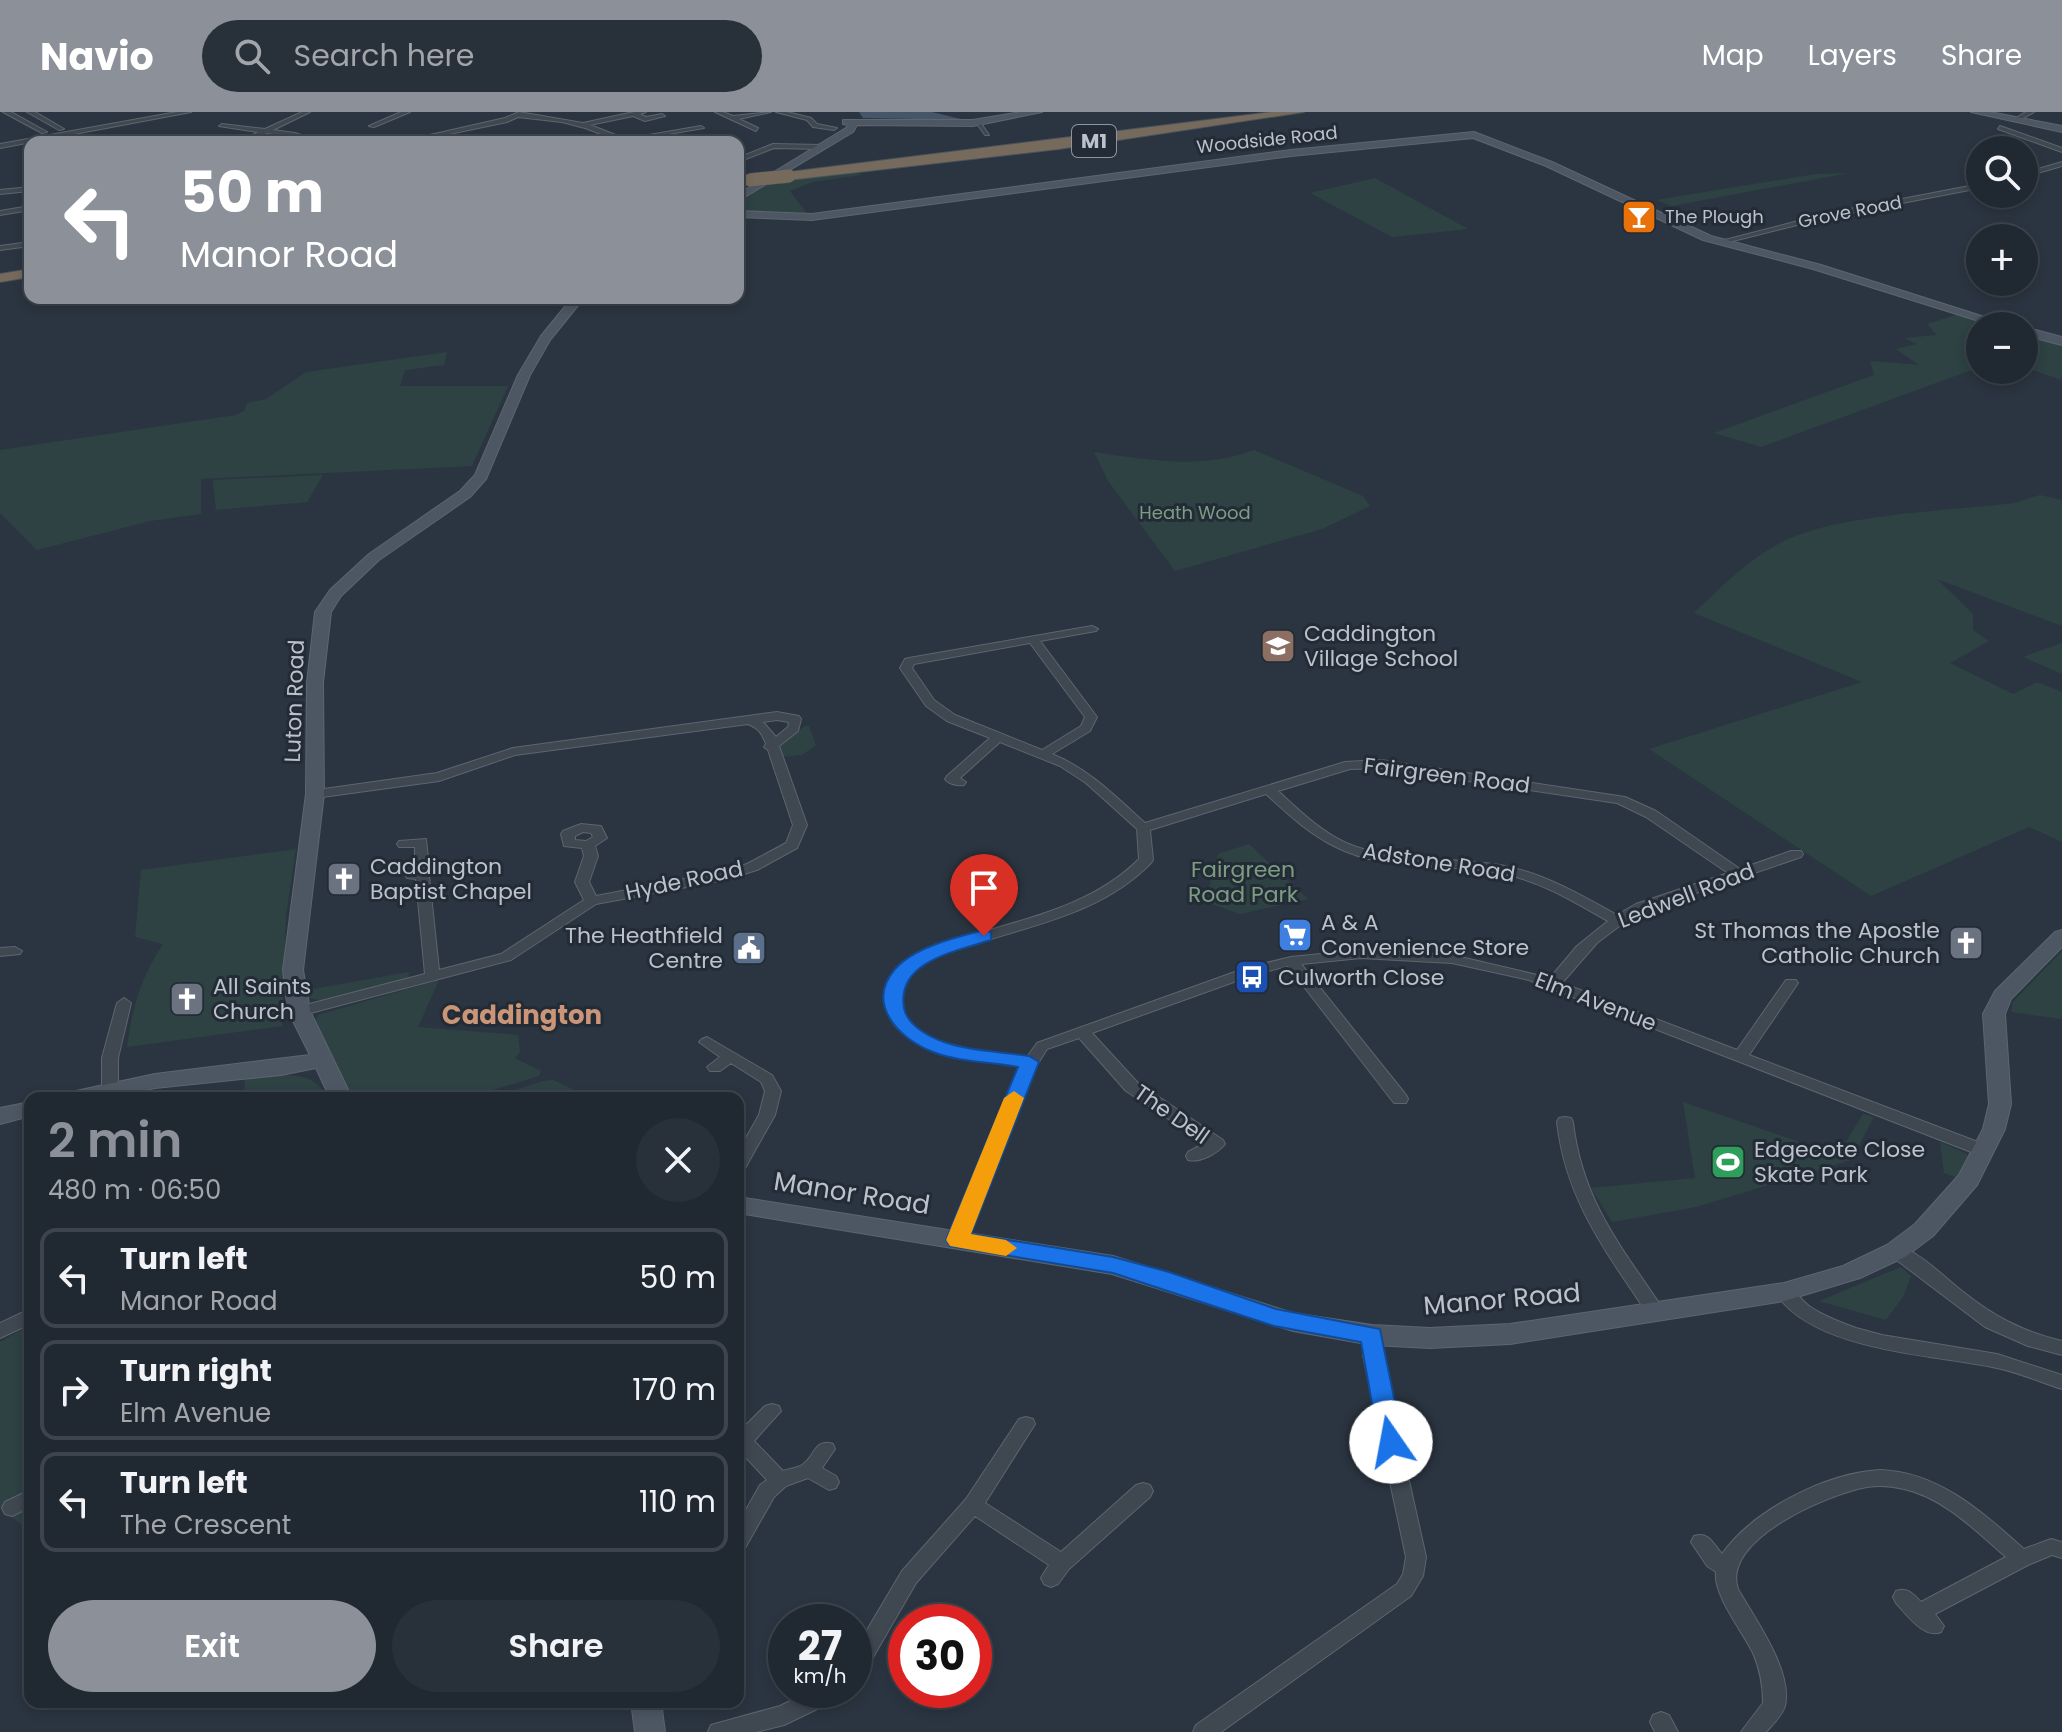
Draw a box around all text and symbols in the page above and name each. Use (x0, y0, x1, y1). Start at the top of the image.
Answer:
search box (202, 20, 762, 92)
text: Navio (40, 30, 154, 83)
icon: search (230, 34, 274, 78)
text: Search here (294, 34, 474, 77)
text: Map (1702, 36, 1764, 75)
text: Layers (1808, 36, 1897, 75)
text: Share (1941, 36, 2022, 75)
street label: Woodside Road (1195, 120, 1339, 159)
road number: M1 (1072, 125, 1116, 157)
map controls (1966, 136, 2038, 384)
button: search (1966, 136, 2038, 208)
text: 50 m (180, 153, 324, 232)
icon: left (48, 168, 152, 272)
street label: Grove Road (1796, 189, 1904, 234)
bar icon: The Plough (1620, 198, 1658, 236)
place label: The Plough (1665, 204, 1764, 229)
button: + (1966, 224, 2038, 296)
text: Manor Road (180, 229, 398, 280)
button: − (1966, 312, 2038, 384)
park label: Heath Wood (1139, 500, 1251, 525)
place label: Caddington Village School (1304, 618, 1458, 674)
school or university icon: Caddington Village School (1259, 627, 1297, 665)
street label: Luton Road (277, 639, 312, 763)
street label: Fairgreen Road (1362, 750, 1532, 801)
street label: Adstone Road (1360, 835, 1517, 890)
place label: Caddington Baptist Chapel (370, 851, 532, 907)
street label: Hyde Road (623, 853, 746, 908)
pin (950, 854, 1018, 936)
park label: Fairgreen Road Park (1188, 854, 1299, 910)
street label: Ledwell Road (1614, 855, 1759, 936)
church icon: Caddington Baptist Chapel (325, 860, 363, 898)
icon: arrive (962, 866, 1006, 910)
place label: A & A Convenience Store (1321, 907, 1529, 963)
place label: St Thomas the Apostle Catholic Church (1694, 915, 1940, 971)
supermarket icon: A & A Convenience Store (1276, 916, 1314, 954)
place label: The Heathfield Centre (565, 920, 723, 976)
church icon: St Thomas the Apostle Catholic Church (1947, 924, 1985, 962)
public building icon: The Heathfield Centre (730, 929, 768, 967)
bus stop icon: Culworth Close (1233, 958, 1271, 996)
place label: Culworth Close (1278, 962, 1444, 993)
street label: Elm Avenue (1531, 964, 1661, 1039)
place label: All Saints Church (213, 971, 311, 1027)
church icon: All Saints Church (168, 980, 206, 1018)
district label: Caddington (442, 997, 602, 1033)
street label: The Dell (1128, 1077, 1216, 1152)
text: 2 min (48, 1107, 182, 1174)
button: close (636, 1118, 720, 1202)
place label: Edgecote Close Skate Park (1754, 1134, 1925, 1190)
sports icon: Edgecote Close Skate Park (1709, 1143, 1747, 1181)
street label: Manor Road (771, 1163, 933, 1223)
text: 480 m · 06:50 (48, 1172, 221, 1208)
text: Turn left (120, 1237, 248, 1280)
icon: left (52, 1256, 96, 1300)
text: 50 m (639, 1256, 716, 1299)
street label: Manor Road (1422, 1274, 1582, 1324)
text: Manor Road (120, 1283, 277, 1319)
text: Turn right (120, 1349, 272, 1392)
icon: right (52, 1368, 96, 1412)
text: 170 m (632, 1368, 716, 1411)
text: Elm Avenue (120, 1395, 271, 1431)
position arrow (1349, 1400, 1433, 1484)
text: Turn left (120, 1461, 248, 1504)
icon: left (52, 1480, 96, 1524)
text: 110 m (639, 1480, 716, 1523)
text: The Crescent (120, 1507, 291, 1543)
button: Exit (48, 1600, 376, 1692)
button: Share (392, 1600, 720, 1692)
speed limit sign: 30 (888, 1604, 992, 1708)
text: 27 (798, 1618, 842, 1674)
text: km/h (793, 1662, 847, 1690)

